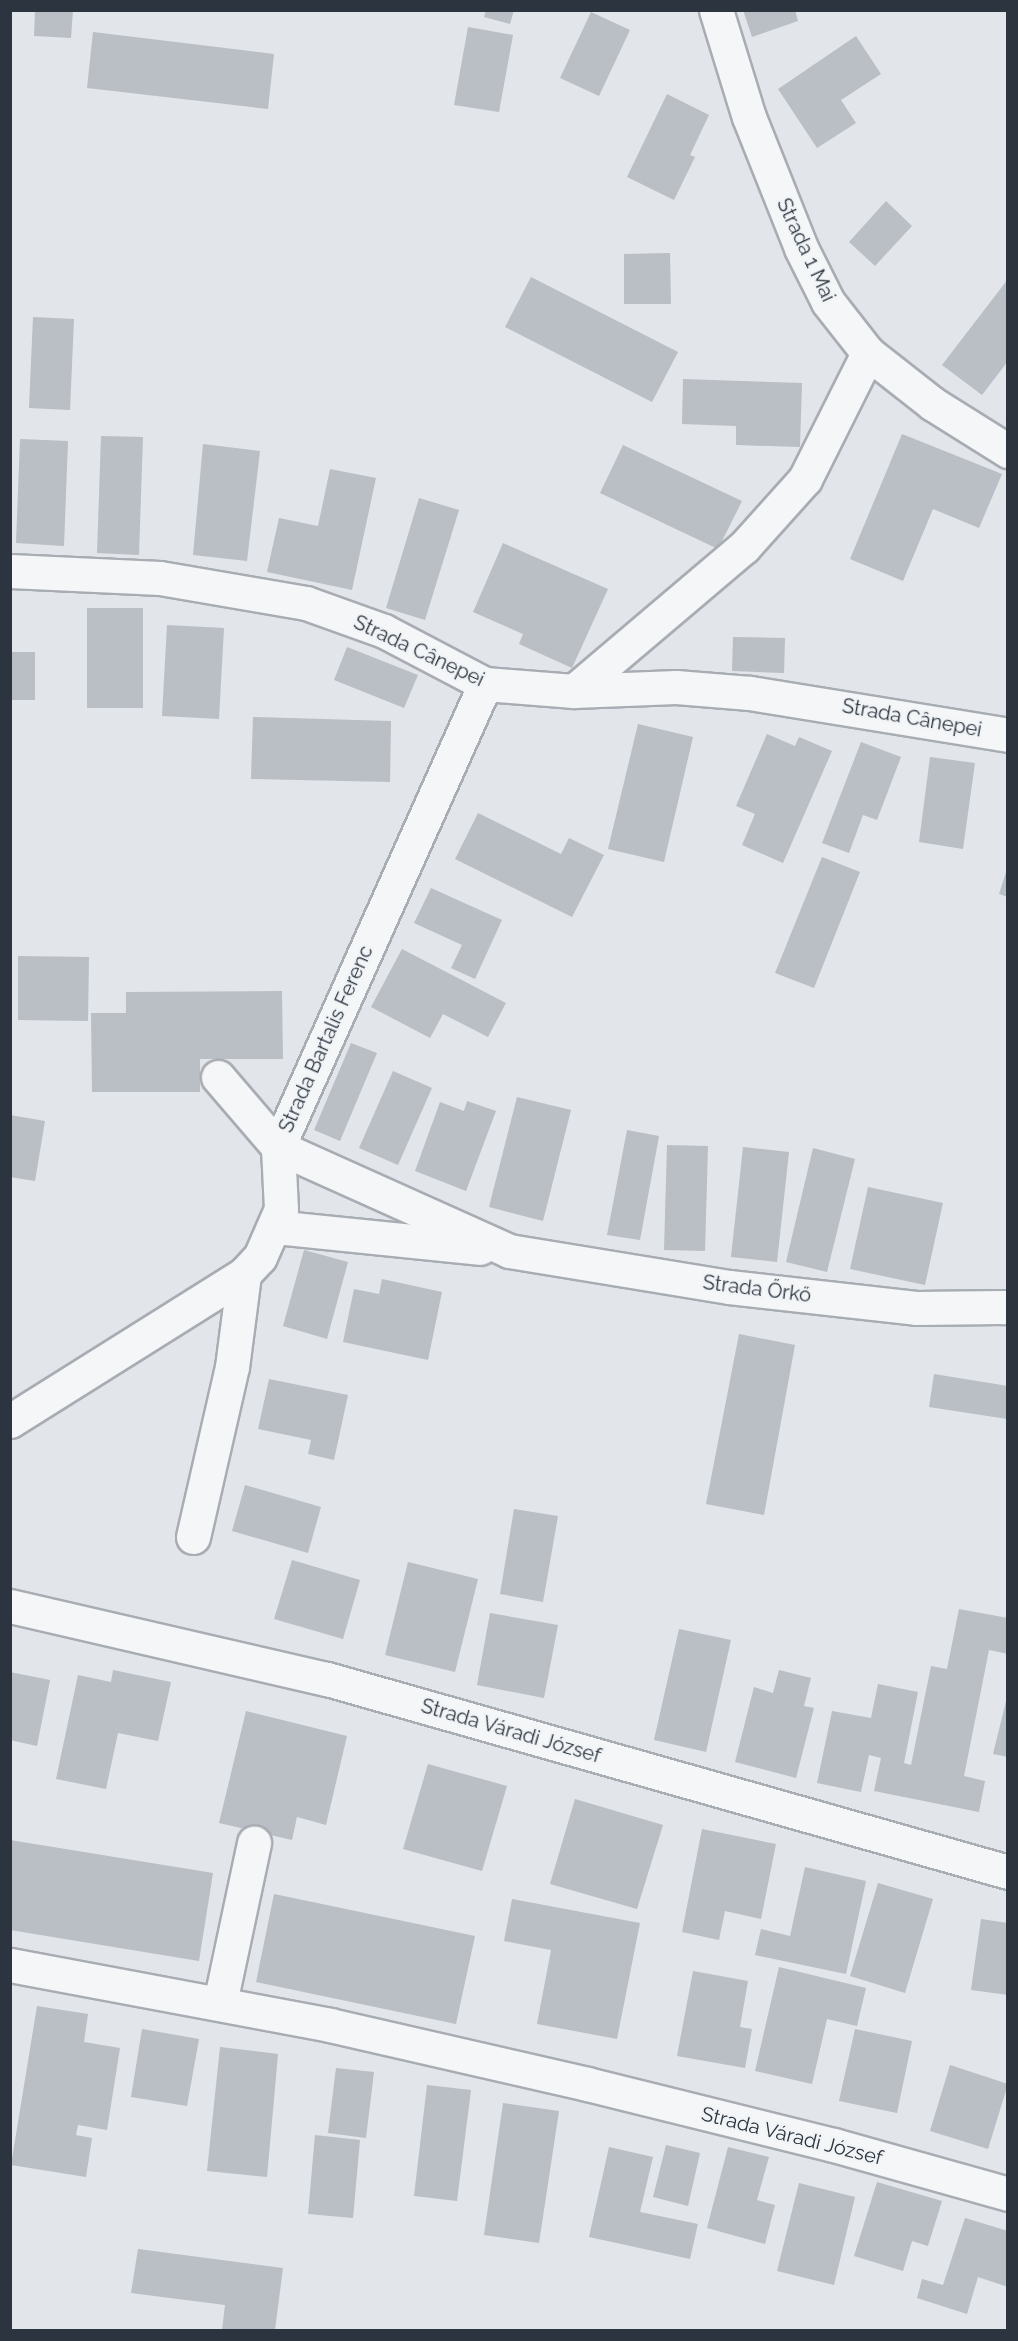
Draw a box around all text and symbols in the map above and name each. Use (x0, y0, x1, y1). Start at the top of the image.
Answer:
street label: Strada 1 Mai (772, 194, 840, 306)
street label: Strada Cânepei (350, 610, 488, 692)
street label: Strada Cânepei (840, 694, 984, 742)
street label: Strada Bartalis Ferenc (274, 942, 378, 1136)
street label: Strada Őrkő (701, 1270, 813, 1308)
street label: Strada Váradi József (418, 1694, 604, 1768)
street label: Strada Váradi József (698, 2102, 886, 2170)

